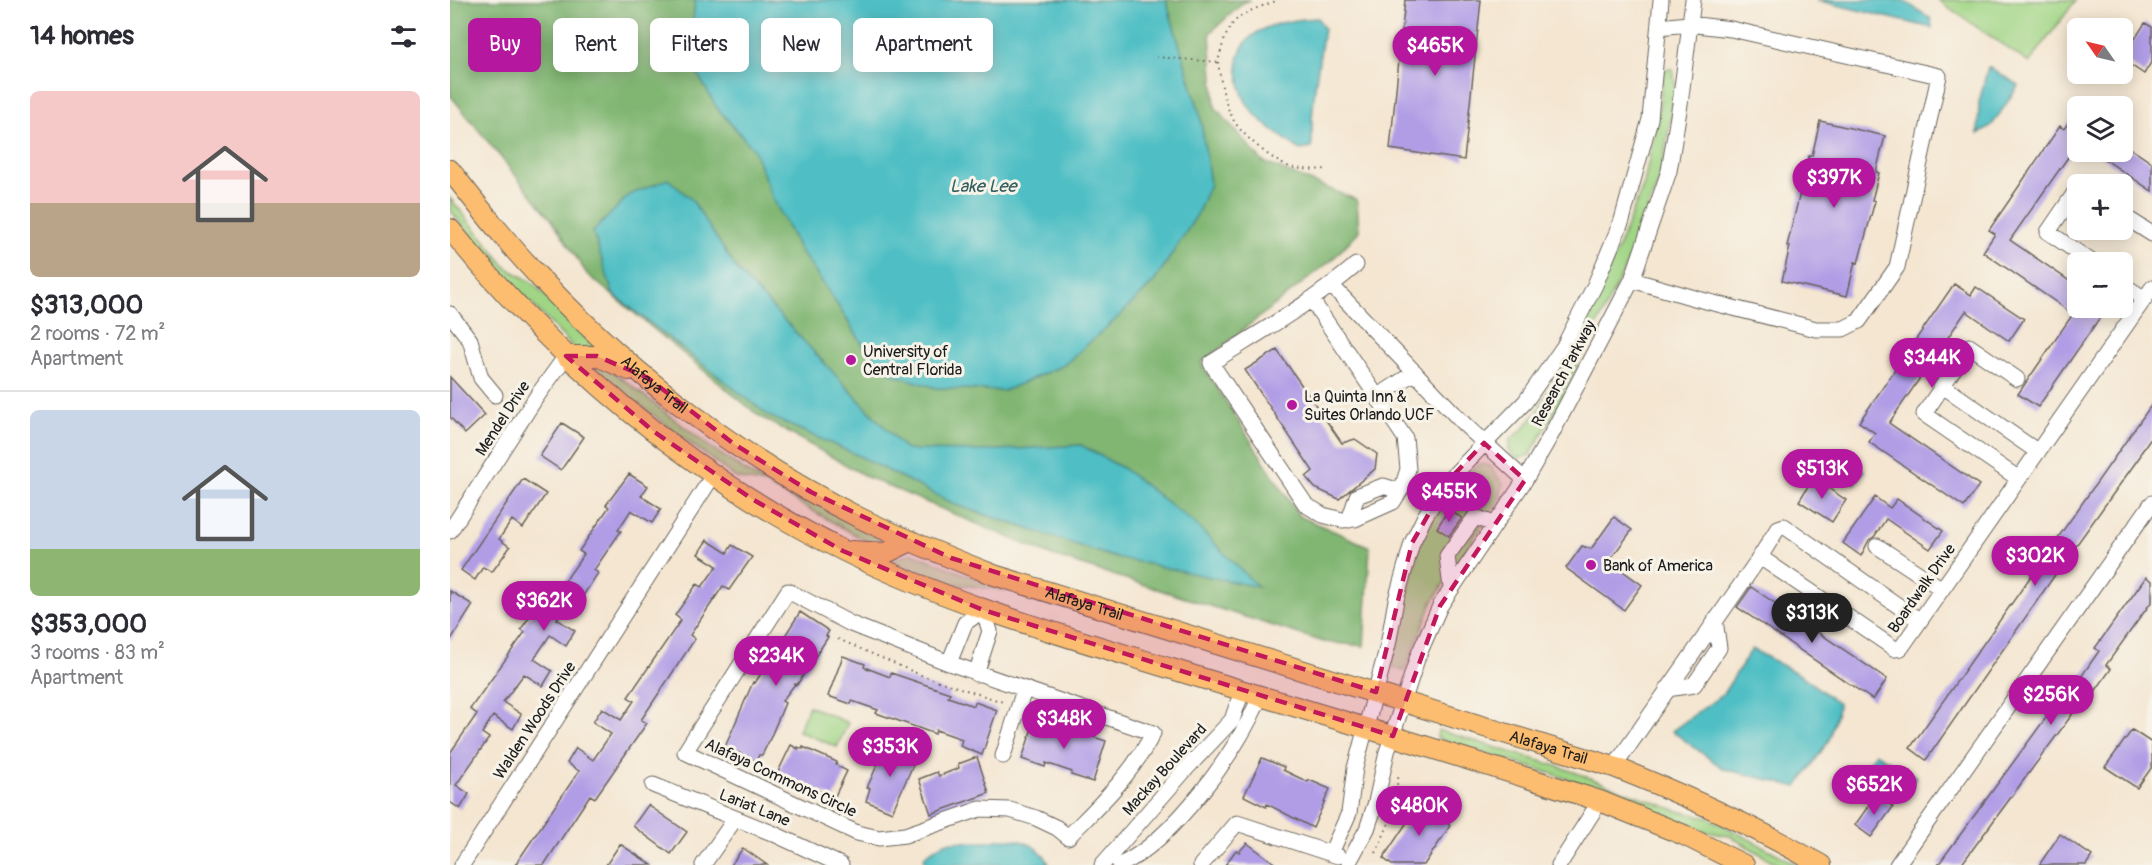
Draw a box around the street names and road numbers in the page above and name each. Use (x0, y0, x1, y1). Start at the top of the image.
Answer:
street label: Research Parkway (1527, 317, 1600, 430)
street label: Alafaya Trail (616, 352, 692, 418)
street label: Mendel Drive (471, 377, 535, 460)
street label: Boardwalk Drive (1884, 540, 1960, 637)
street label: Alafaya Trail (1043, 582, 1126, 626)
street label: Walden Woods Drive (489, 658, 580, 783)
street label: Mackay Boulevard (1118, 720, 1211, 820)
street label: Alafaya Trail (1507, 726, 1590, 769)
street label: Alafaya Commons Circle (702, 734, 860, 822)
street label: Lariat Lane (716, 785, 793, 831)

